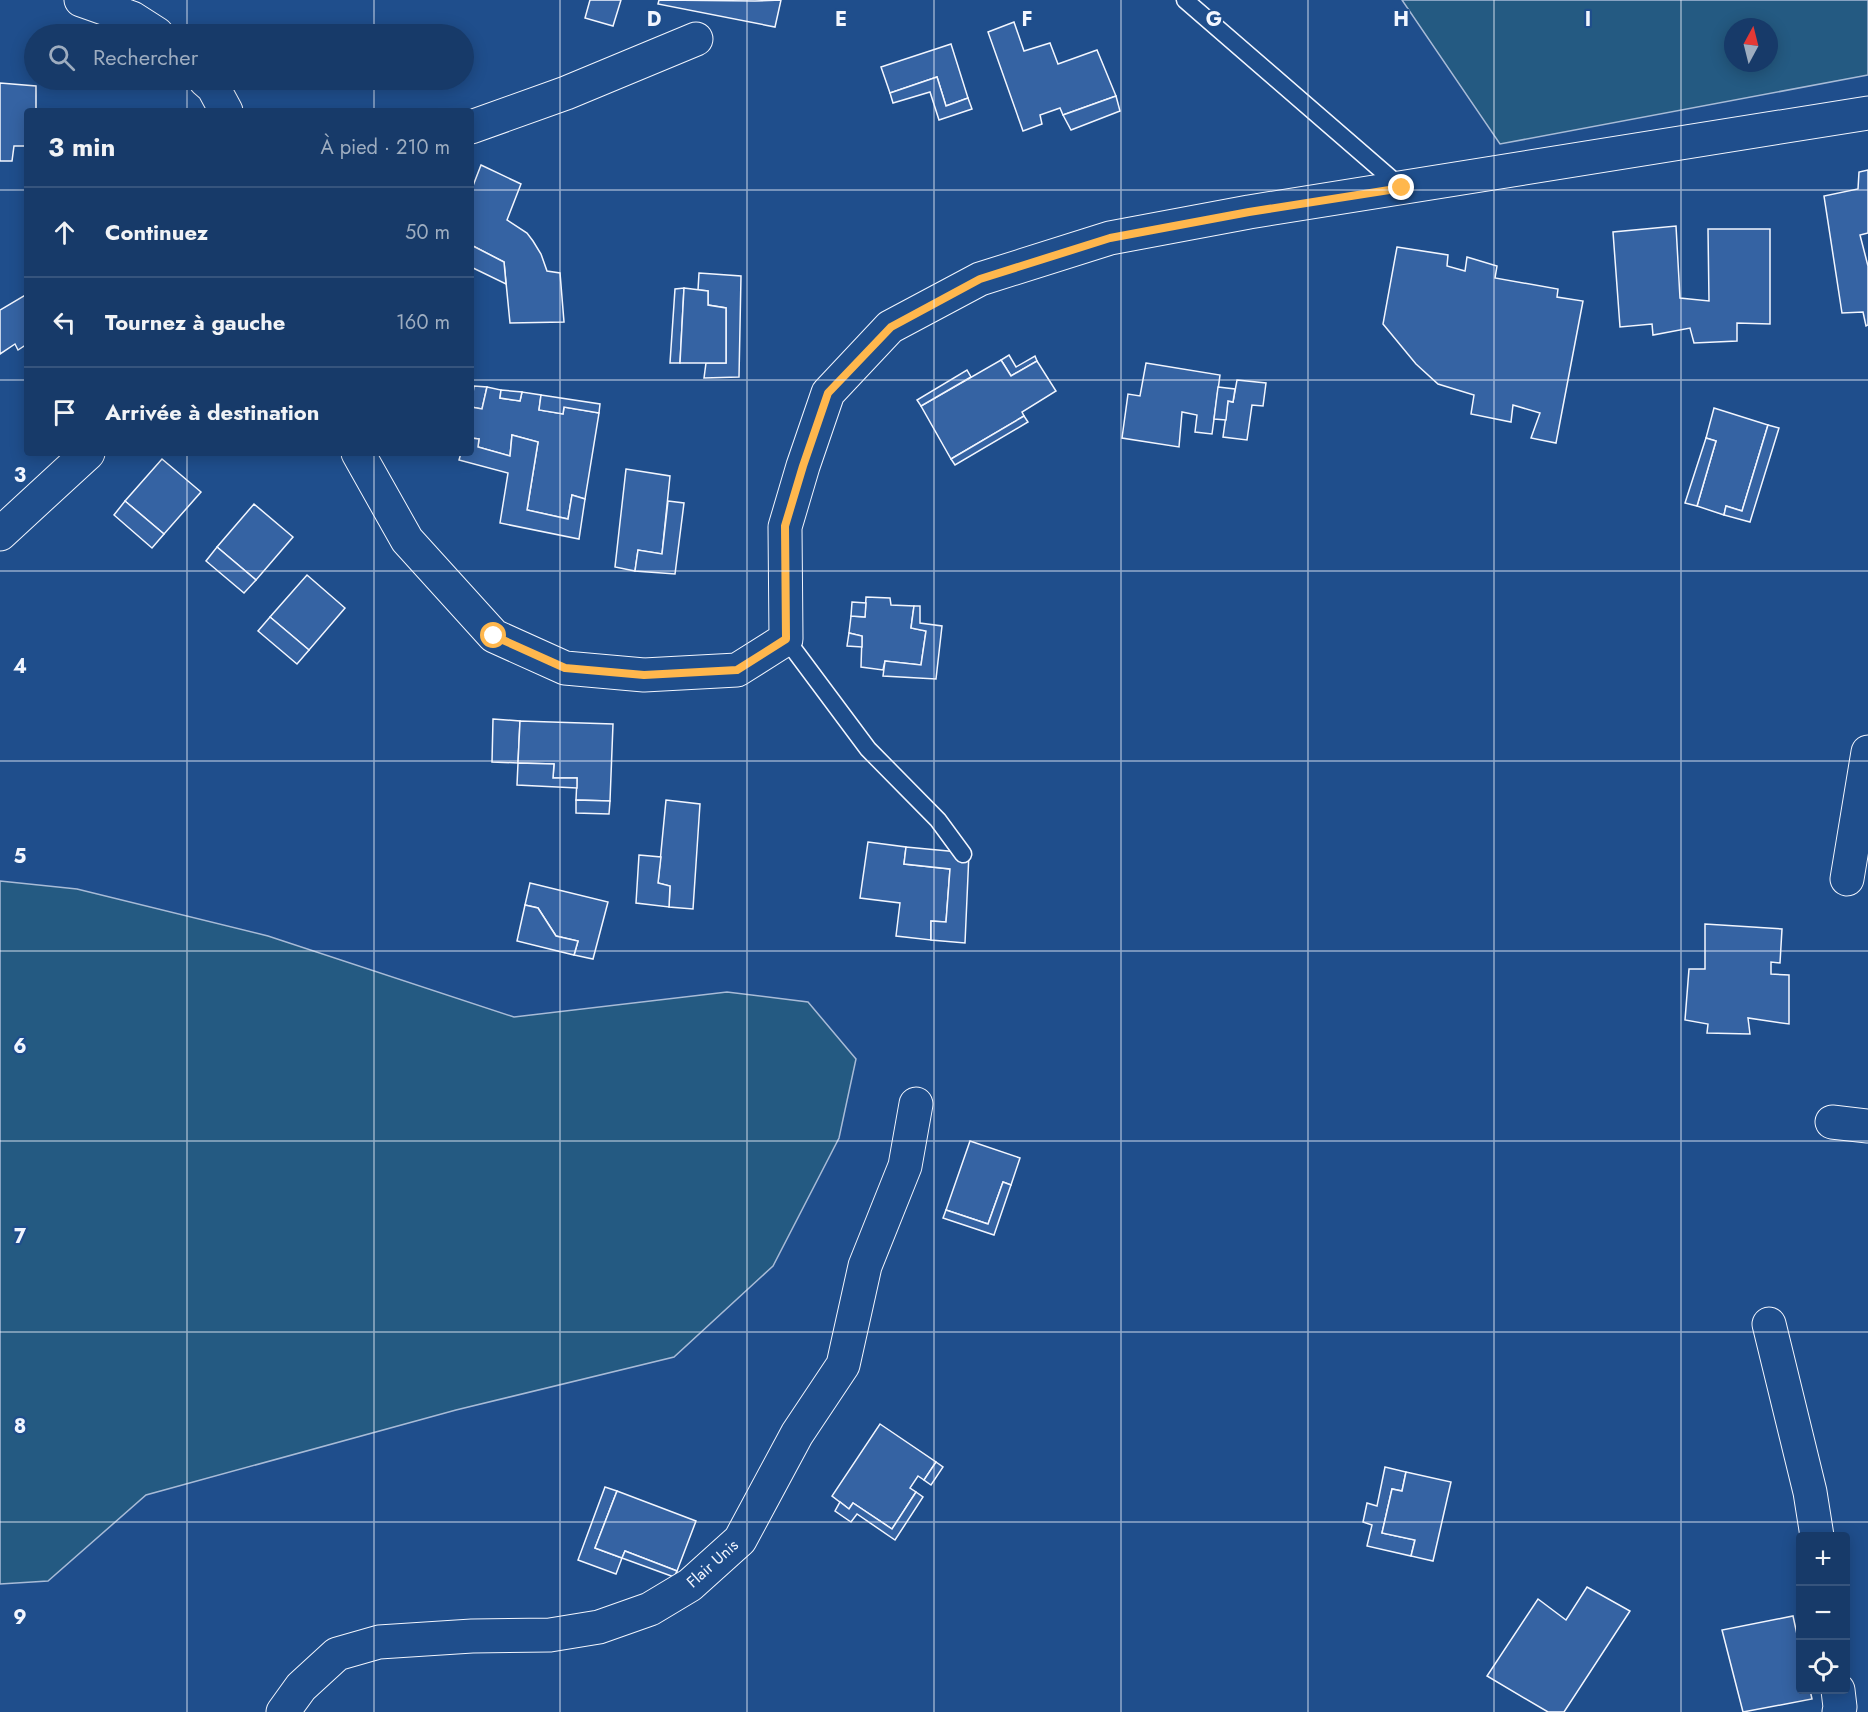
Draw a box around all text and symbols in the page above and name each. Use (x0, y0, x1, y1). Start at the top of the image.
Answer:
text: D (647, 5, 661, 34)
text: E (835, 5, 847, 34)
text: F (1021, 5, 1033, 34)
text: G (1206, 5, 1222, 34)
text: H (1393, 5, 1409, 34)
text: I (1585, 5, 1591, 34)
north arrow (1724, 18, 1778, 72)
search box (24, 24, 474, 90)
icon: search (45, 41, 78, 74)
text: Rechercher (93, 41, 198, 73)
text: 3 min (48, 128, 115, 166)
text: À pied · 210 m (321, 133, 450, 162)
route end (1388, 174, 1414, 200)
icon: ahead (48, 216, 81, 249)
text: Continuez (105, 216, 208, 248)
text: 50 m (405, 218, 450, 247)
icon: left (48, 306, 81, 339)
text: Tournez à gauche (105, 306, 285, 338)
text: 160 m (396, 308, 450, 337)
icon: arrive (48, 396, 81, 429)
text: Arrivée à destination (105, 396, 319, 428)
text: 3 (14, 461, 26, 490)
route start (480, 622, 506, 648)
text: 4 (13, 652, 27, 681)
text: 5 (14, 842, 27, 871)
text: 6 (13, 1032, 27, 1061)
text: 7 (14, 1222, 27, 1251)
text: 8 (14, 1412, 26, 1441)
map controls (1796, 1532, 1850, 1694)
button: + (1796, 1532, 1850, 1586)
street label: Flair Unis (681, 1534, 743, 1593)
button: − (1796, 1586, 1850, 1640)
text: 9 (13, 1603, 27, 1632)
button: locate (1796, 1640, 1850, 1694)

